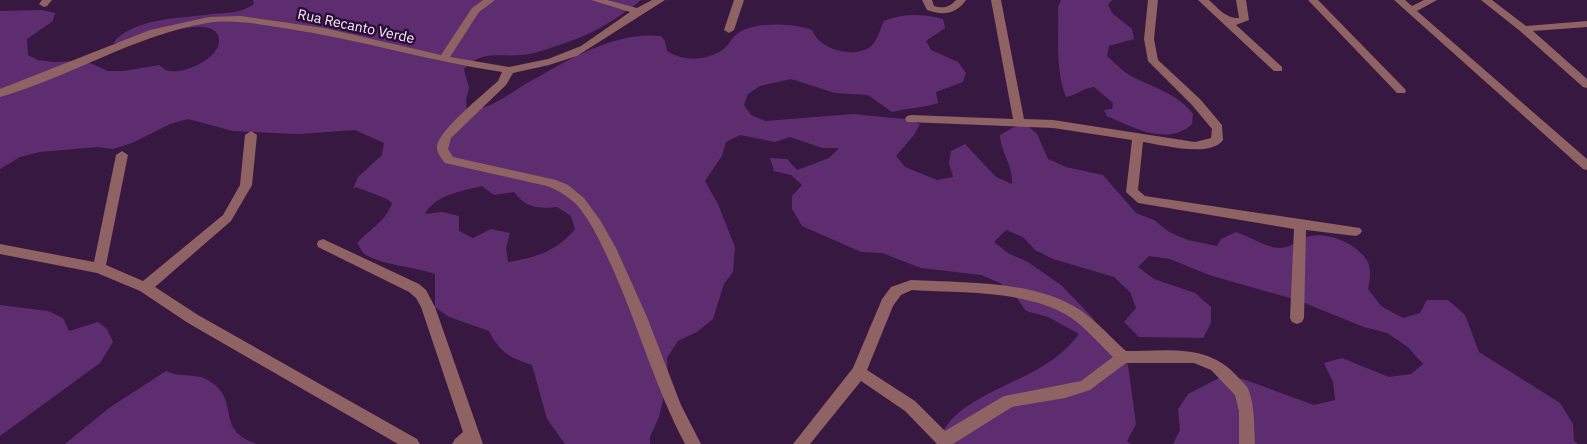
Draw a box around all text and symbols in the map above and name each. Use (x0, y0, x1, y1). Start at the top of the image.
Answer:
street label: Rua Recanto Verde (296, 5, 416, 47)

